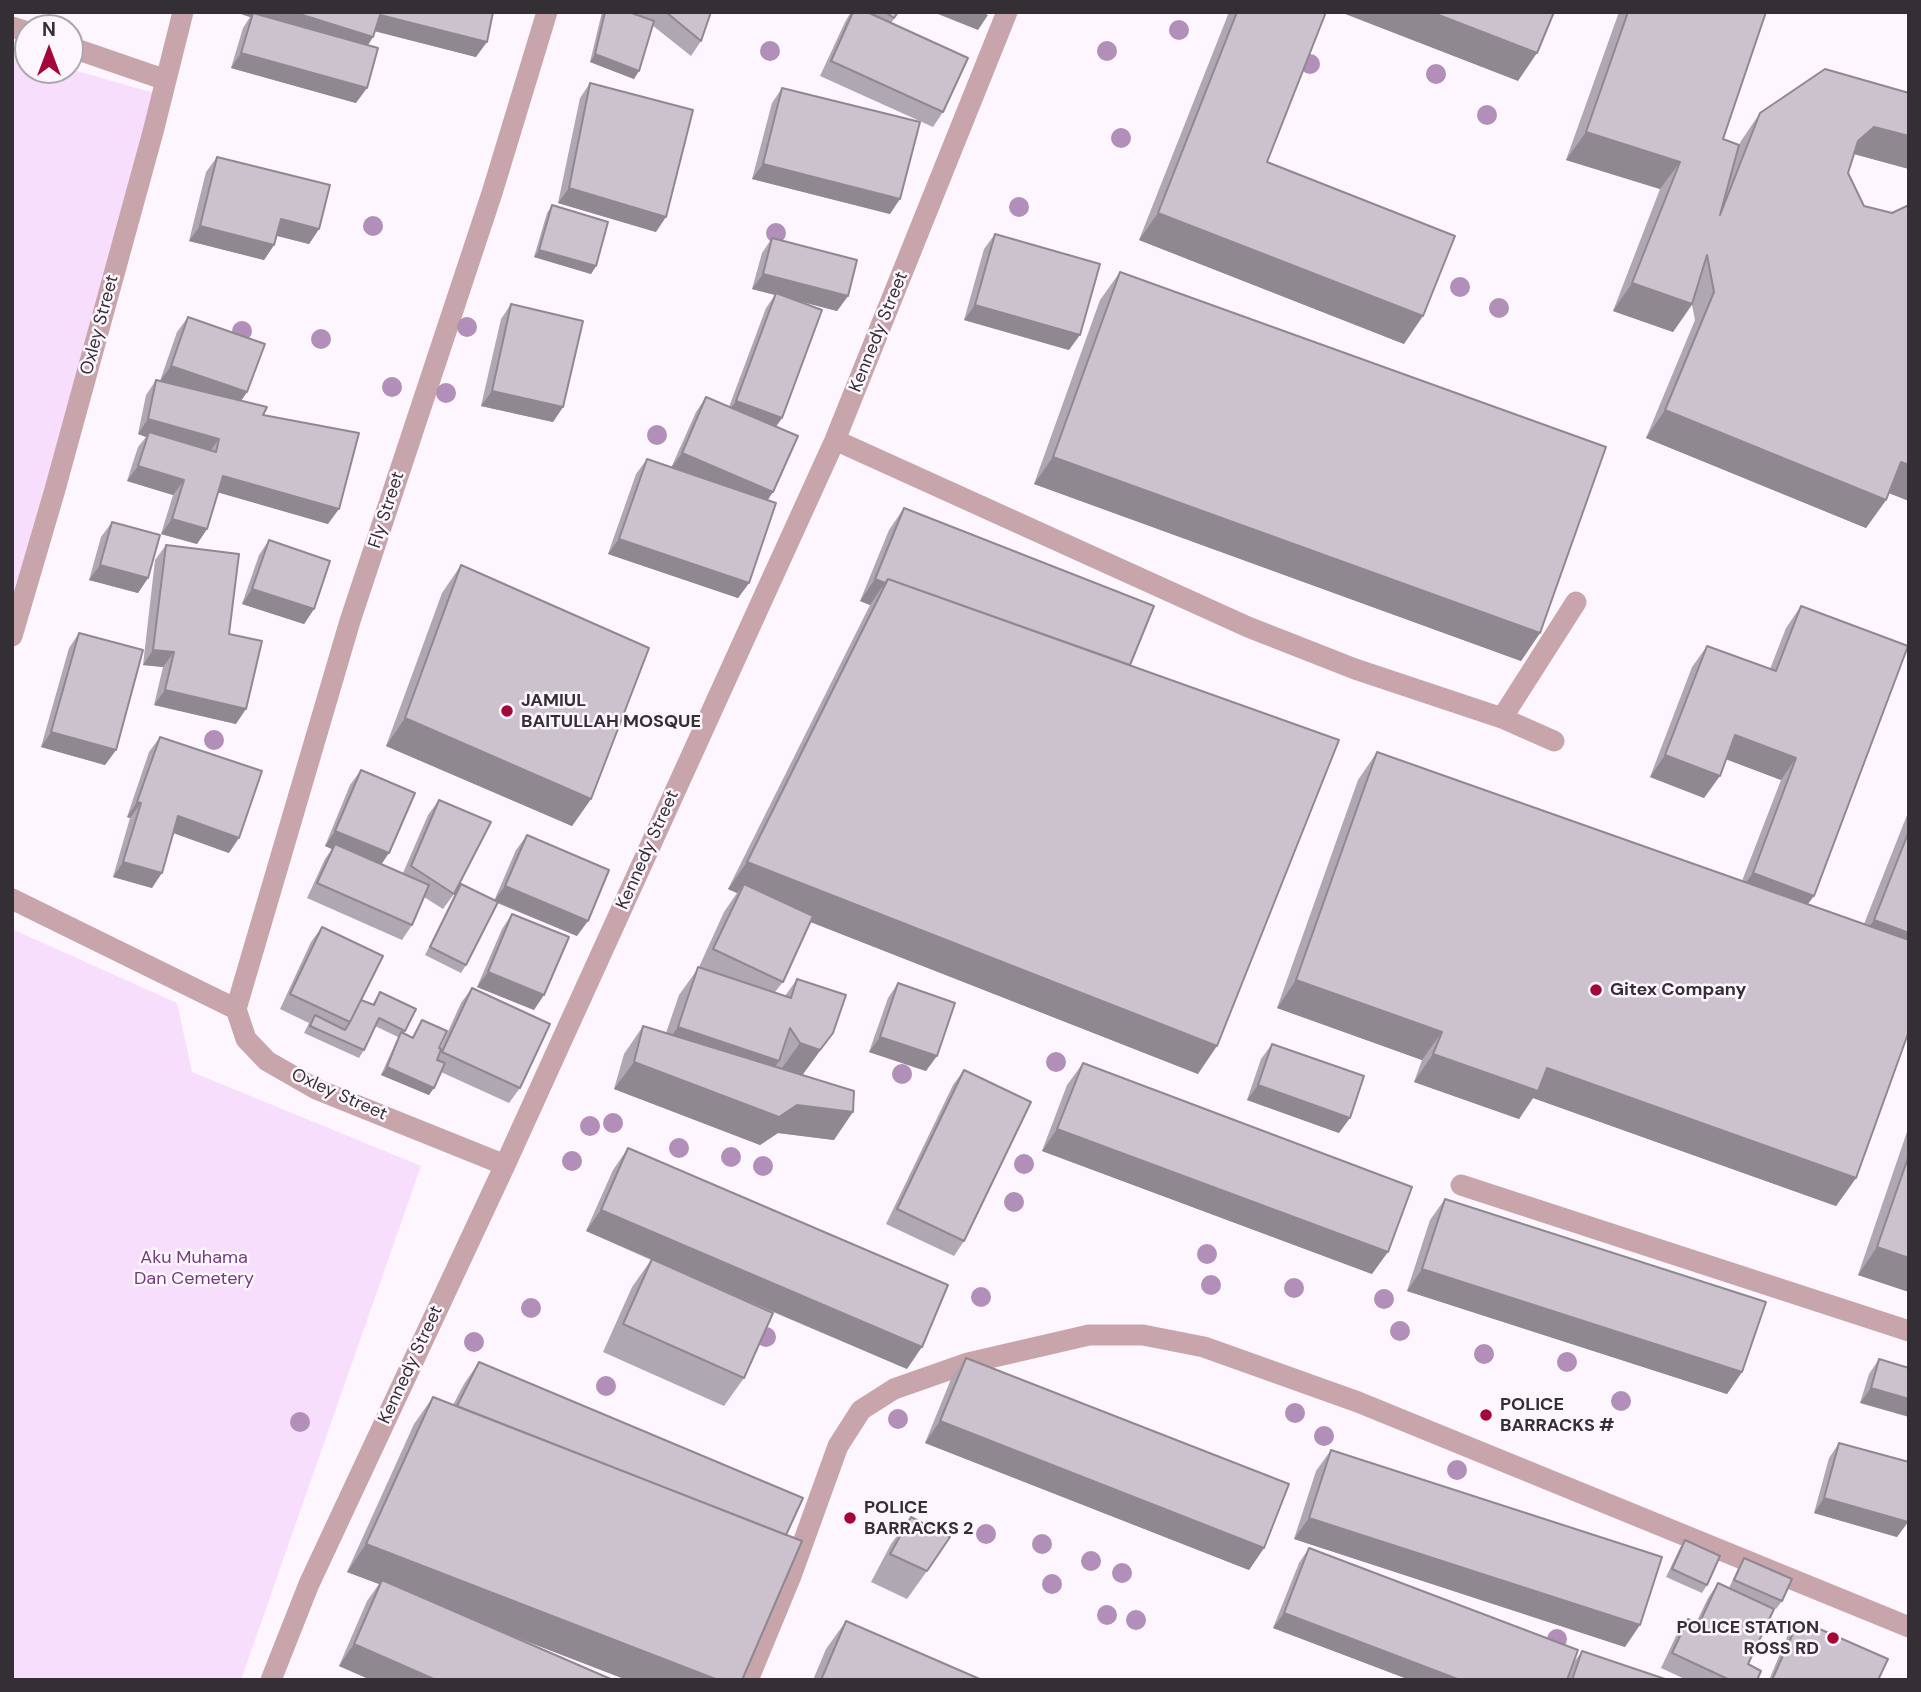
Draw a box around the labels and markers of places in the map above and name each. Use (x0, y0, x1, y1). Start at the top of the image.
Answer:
place label: JAMIUL BAITULLAH MOSQUE (521, 690, 701, 732)
marker: JAMIUL BAITULLAH MOSQUE (499, 703, 515, 719)
place label: Gitex Company (1610, 979, 1746, 1001)
marker: Gitex Company (1588, 982, 1604, 998)
place label: POLICE BARRACKS # (1500, 1394, 1614, 1436)
marker: POLICE BARRACKS # (1478, 1407, 1494, 1423)
place label: POLICE BARRACKS 2 (864, 1497, 973, 1540)
marker: POLICE BARRACKS 2 (842, 1510, 858, 1526)
place label: POLICE STATION ROSS RD (1676, 1617, 1819, 1660)
marker: POLICE STATION ROSS RD (1825, 1630, 1841, 1646)

